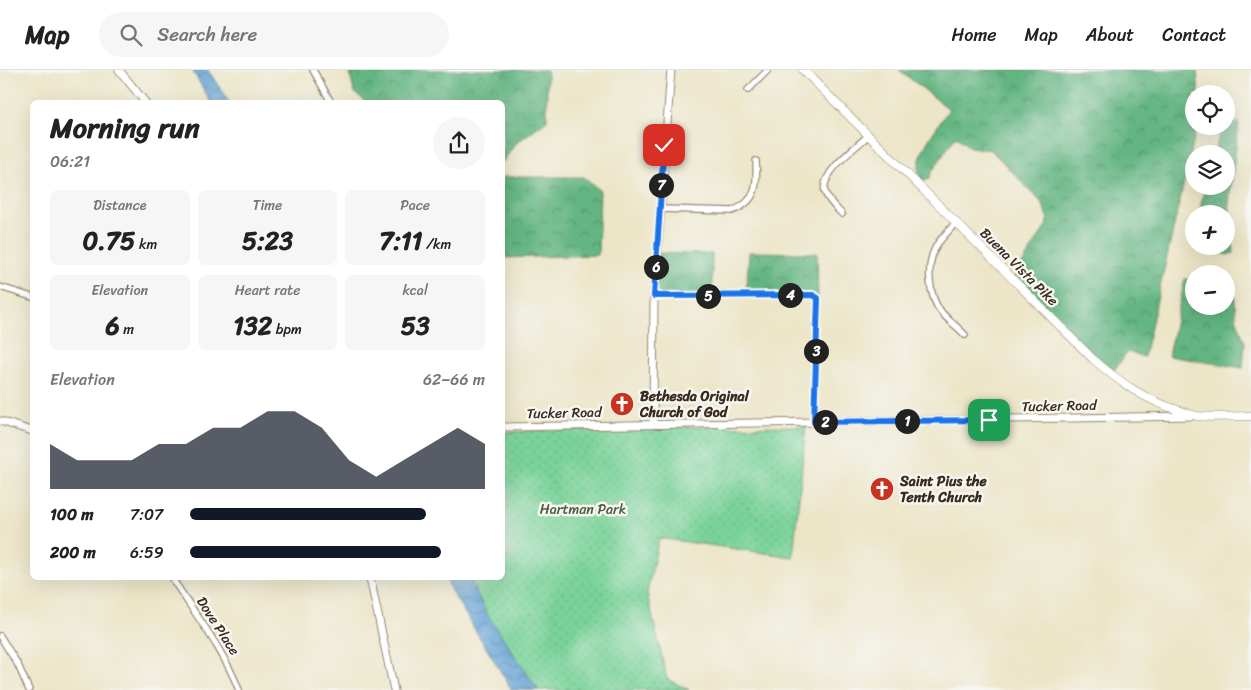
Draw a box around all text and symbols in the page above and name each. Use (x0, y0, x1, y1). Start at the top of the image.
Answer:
search box (99, 12, 449, 57)
text: Map (25, 14, 69, 56)
text: Search here (157, 18, 257, 51)
text: Home (952, 19, 997, 51)
text: Map (1025, 19, 1058, 51)
text: About (1086, 19, 1134, 51)
text: Contact (1162, 19, 1226, 51)
icon: search (117, 21, 145, 49)
map controls (1185, 85, 1235, 315)
button: locate (1185, 85, 1235, 135)
text: Morning run (50, 103, 200, 152)
button: share (433, 117, 485, 169)
pin (643, 124, 685, 166)
icon: check (650, 131, 678, 159)
button: layers (1185, 145, 1235, 195)
text: 06:21 (50, 147, 90, 176)
pin: 7 (648, 172, 674, 198)
text: 7 (658, 173, 666, 198)
text: Distance (93, 193, 146, 218)
text: Time (253, 193, 282, 218)
text: Pace (400, 193, 430, 218)
button: + (1185, 205, 1235, 255)
text: 0.75 (82, 218, 135, 263)
text: 5:23 (242, 218, 293, 263)
text: 7:11 (379, 218, 422, 263)
street label: Buena Vista Pike (974, 222, 1064, 312)
text: km (135, 232, 157, 257)
text: /km (422, 232, 451, 257)
pin: 6 (644, 254, 668, 280)
text: 6 (653, 255, 660, 280)
button: − (1185, 265, 1235, 315)
text: Elevation (91, 278, 148, 303)
text: Heart rate (235, 278, 300, 303)
text: kcal (402, 278, 428, 303)
pin: 4 (778, 282, 802, 308)
text: 4 (786, 283, 795, 308)
pin: 5 (696, 284, 720, 308)
text: 5 (704, 284, 713, 309)
text: 6 (106, 303, 120, 348)
text: 132 (233, 303, 272, 348)
text: 53 (401, 303, 430, 348)
text: m (120, 317, 134, 342)
text: bpm (272, 317, 302, 342)
pin: 3 (804, 338, 828, 364)
text: 3 (813, 339, 820, 364)
text: Elevation (50, 365, 115, 394)
text: 62–66 m (423, 365, 485, 394)
place label: Bethesda Original Church of God (639, 384, 750, 425)
church icon: Bethesda Original Church of God (609, 391, 635, 417)
street label: Tucker Road (1021, 393, 1098, 419)
pin (968, 399, 1010, 441)
street label: Tucker Road (526, 400, 603, 426)
icon: arrive (975, 406, 1003, 434)
pin: 1 (894, 408, 920, 434)
text: 1 (904, 409, 911, 434)
pin: 2 (812, 410, 838, 434)
text: 2 (821, 410, 830, 435)
place label: Saint Pius the Tenth Church (899, 469, 987, 510)
church icon: Saint Pius the Tenth Church (869, 476, 895, 502)
park label: Hartman Park (540, 497, 626, 522)
text: 100 m (50, 500, 94, 529)
text: 7:07 (130, 500, 163, 529)
text: 200 m (50, 538, 96, 567)
text: 6:59 (130, 538, 164, 567)
street label: Dove Place (189, 591, 247, 661)

